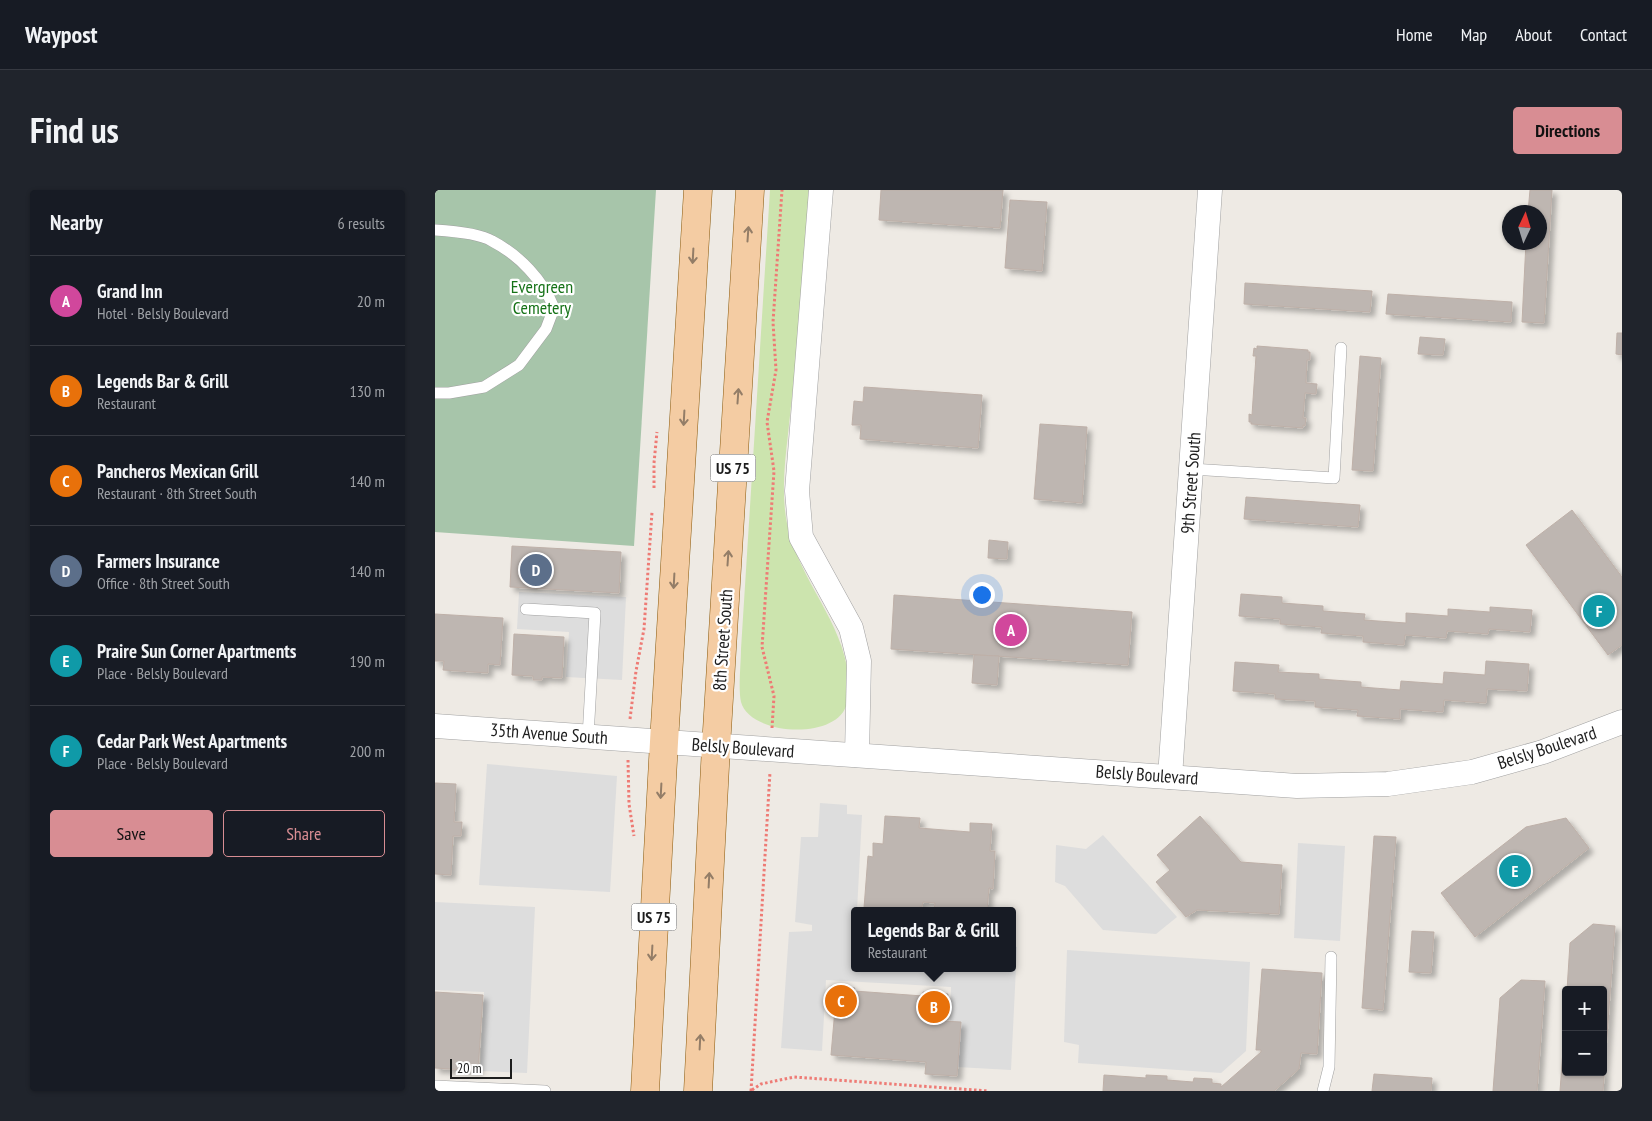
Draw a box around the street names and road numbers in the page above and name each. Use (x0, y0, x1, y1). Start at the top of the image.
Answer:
street label: 9th Street South (1175, 431, 1206, 535)
road number: US 75 (711, 454, 755, 482)
street label: 8th Street South (707, 588, 738, 692)
street label: 35th Avenue South (489, 718, 609, 749)
street label: Belsly Boulevard (1494, 721, 1599, 774)
street label: Belsly Boulevard (691, 732, 795, 763)
street label: Belsly Boulevard (1095, 759, 1199, 790)
road number: US 75 (631, 904, 677, 930)

